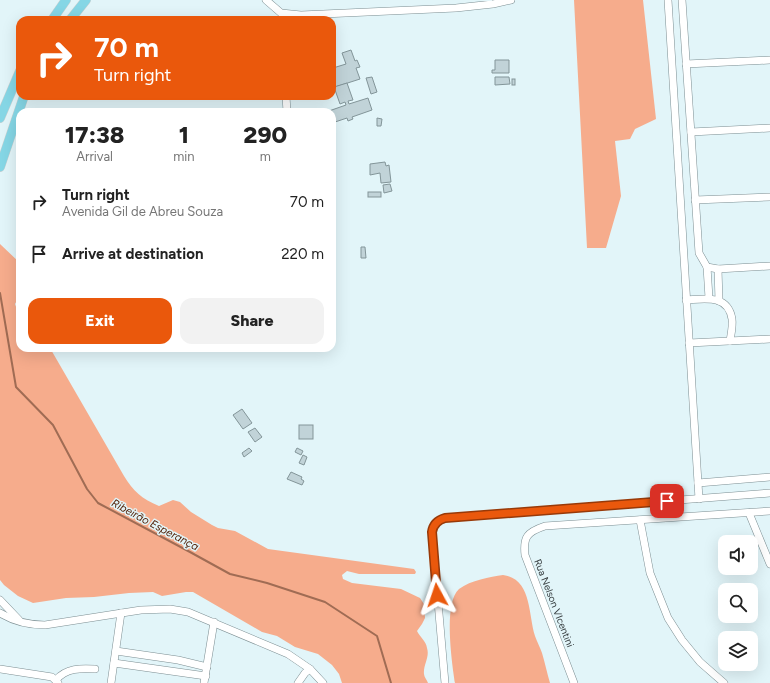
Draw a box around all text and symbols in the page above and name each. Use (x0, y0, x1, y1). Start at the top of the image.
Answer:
text: 70 m (94, 30, 159, 64)
icon: right (28, 32, 80, 84)
text: Turn right (94, 64, 171, 86)
text: 17:38 (65, 120, 124, 149)
text: 1 (179, 120, 189, 149)
text: 290 (243, 120, 287, 149)
text: Arrival (76, 149, 113, 164)
text: min (173, 149, 195, 164)
text: m (260, 149, 271, 164)
text: Turn right (62, 186, 130, 204)
icon: right (28, 191, 50, 213)
text: 70 m (290, 193, 324, 211)
text: Avenida Gil de Abreu Souza (62, 204, 223, 219)
icon: arrive (28, 243, 50, 265)
text: Arrive at destination (62, 245, 203, 263)
text: 220 m (281, 245, 324, 263)
button: Exit (28, 298, 172, 344)
button: Share (180, 298, 324, 344)
pin (650, 484, 684, 518)
icon: arrive (656, 490, 678, 512)
water label: Ribeirão Esperança (109, 497, 201, 554)
map controls (718, 535, 758, 671)
button: sound (718, 535, 758, 575)
street label: Rua Nelson VIcentini (531, 557, 577, 649)
position arrow (416, 574, 458, 616)
button: search (718, 583, 758, 623)
button: layers (718, 631, 758, 671)

